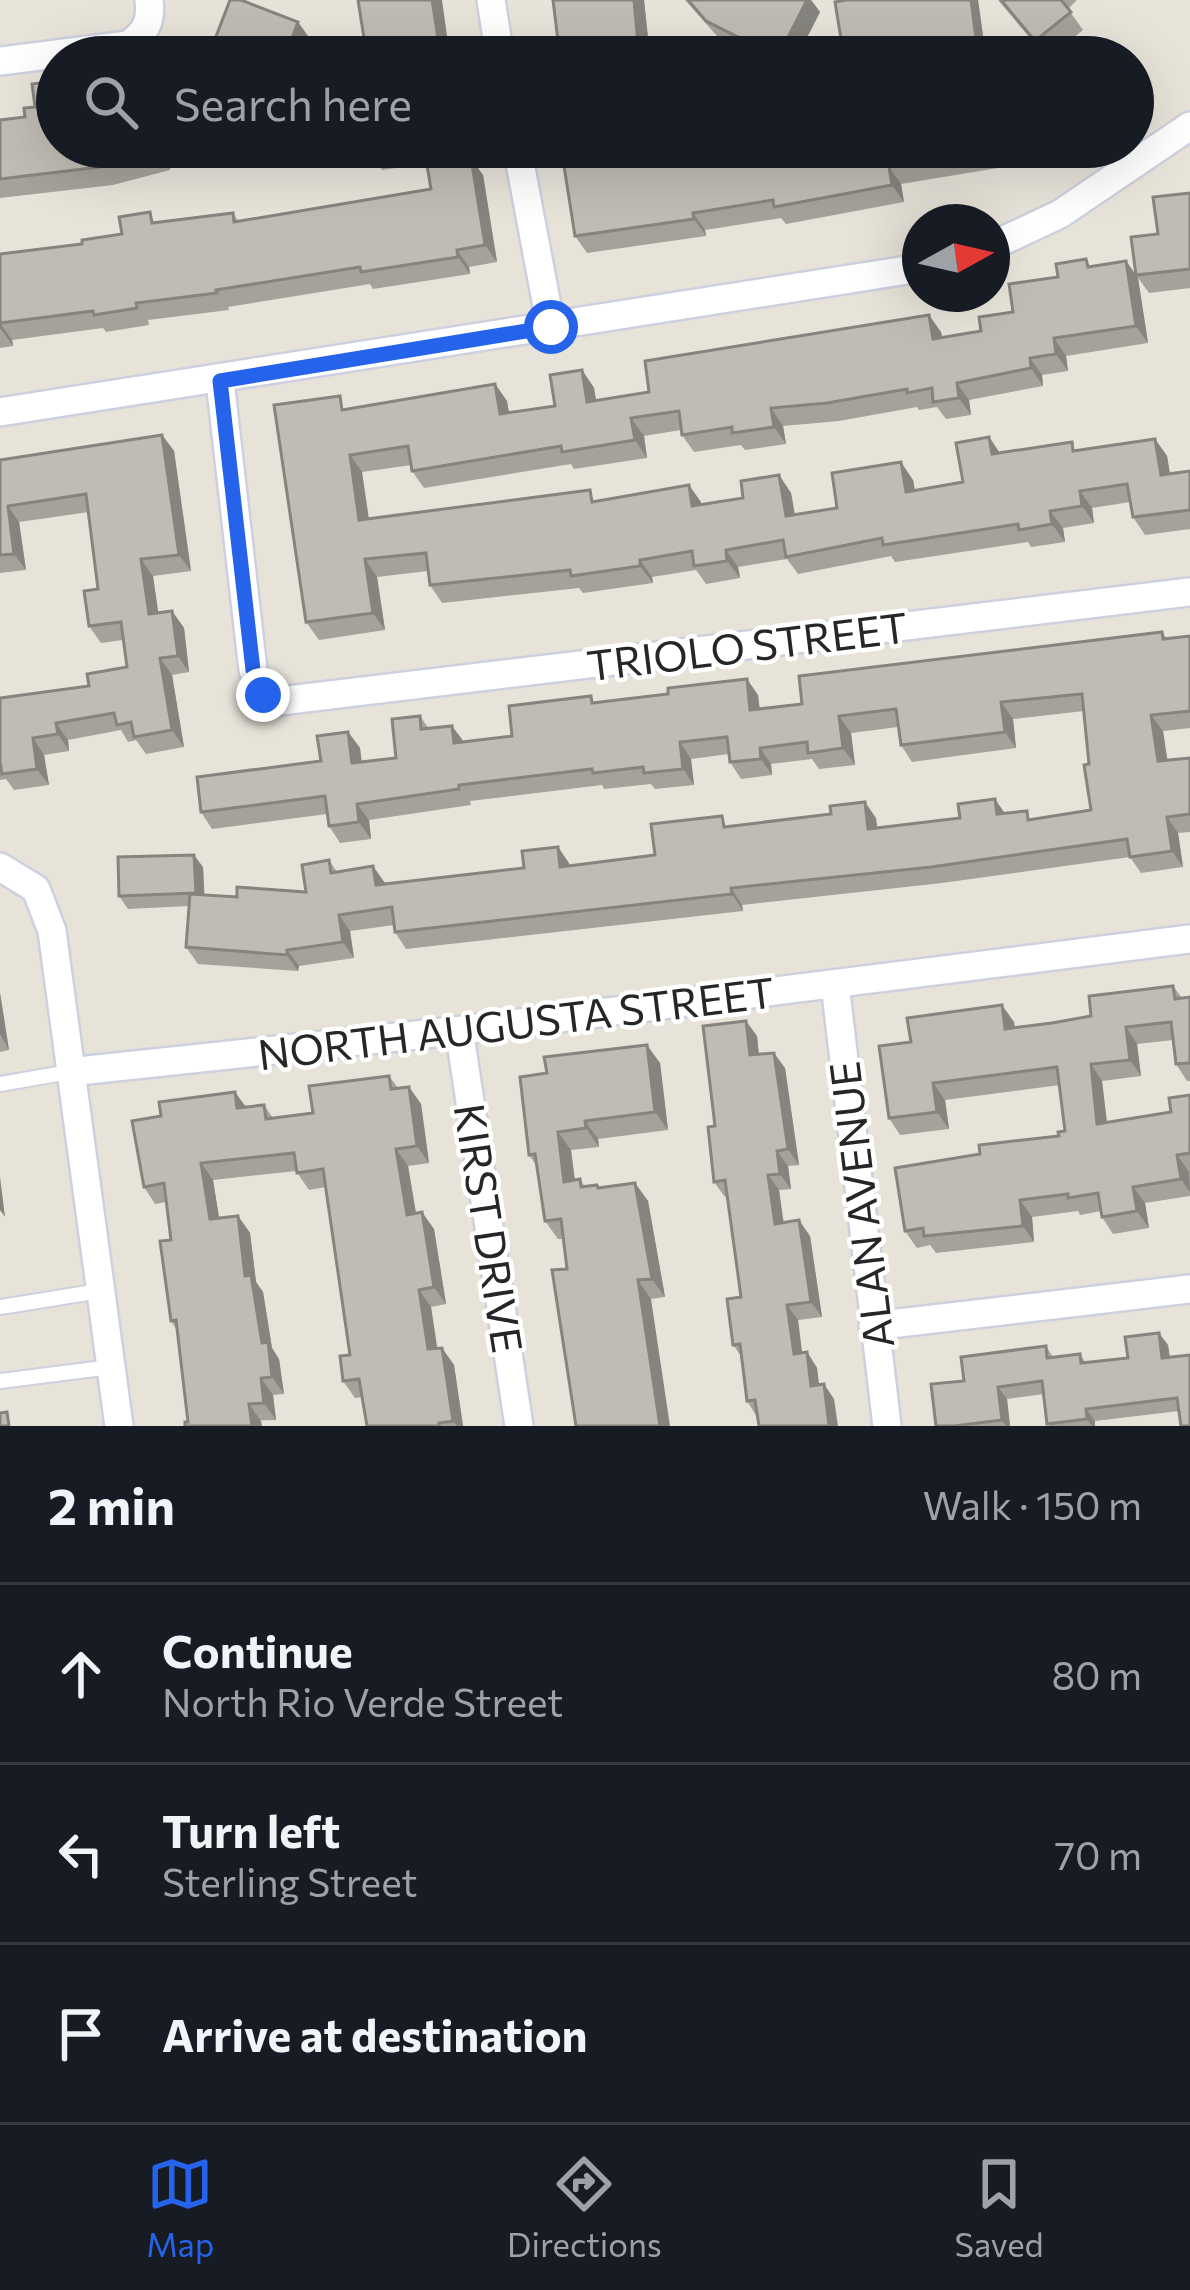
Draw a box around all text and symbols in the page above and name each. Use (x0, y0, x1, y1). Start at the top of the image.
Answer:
search box (36, 36, 1154, 168)
icon: search (78, 69, 144, 135)
text: Search here (174, 75, 412, 130)
north arrow (902, 204, 1010, 312)
route start (524, 300, 578, 354)
street label: TRIOLO STREET (584, 600, 910, 690)
route end (236, 668, 290, 722)
street label: NORTH AUGUSTA STREET (255, 965, 777, 1079)
street label: ALAN AVENUE (817, 1059, 903, 1351)
street label: KIRST DRIVE (445, 1100, 535, 1356)
text: 2 min (48, 1473, 175, 1536)
text: Walk · 150 m (923, 1480, 1142, 1528)
text: Continue (162, 1622, 353, 1677)
icon: ahead (48, 1641, 114, 1707)
text: 80 m (1051, 1650, 1142, 1698)
text: North Rio Verde Street (162, 1677, 563, 1725)
text: Turn left (162, 1802, 340, 1857)
icon: left (48, 1821, 114, 1887)
text: 70 m (1055, 1830, 1142, 1878)
text: Sterling Street (162, 1857, 417, 1905)
icon: arrive (48, 2001, 114, 2067)
text: Arrive at destination (162, 2006, 588, 2061)
tab: Map (146, 2151, 214, 2264)
tab: Directions (507, 2151, 662, 2264)
tab: Saved (955, 2151, 1044, 2264)

